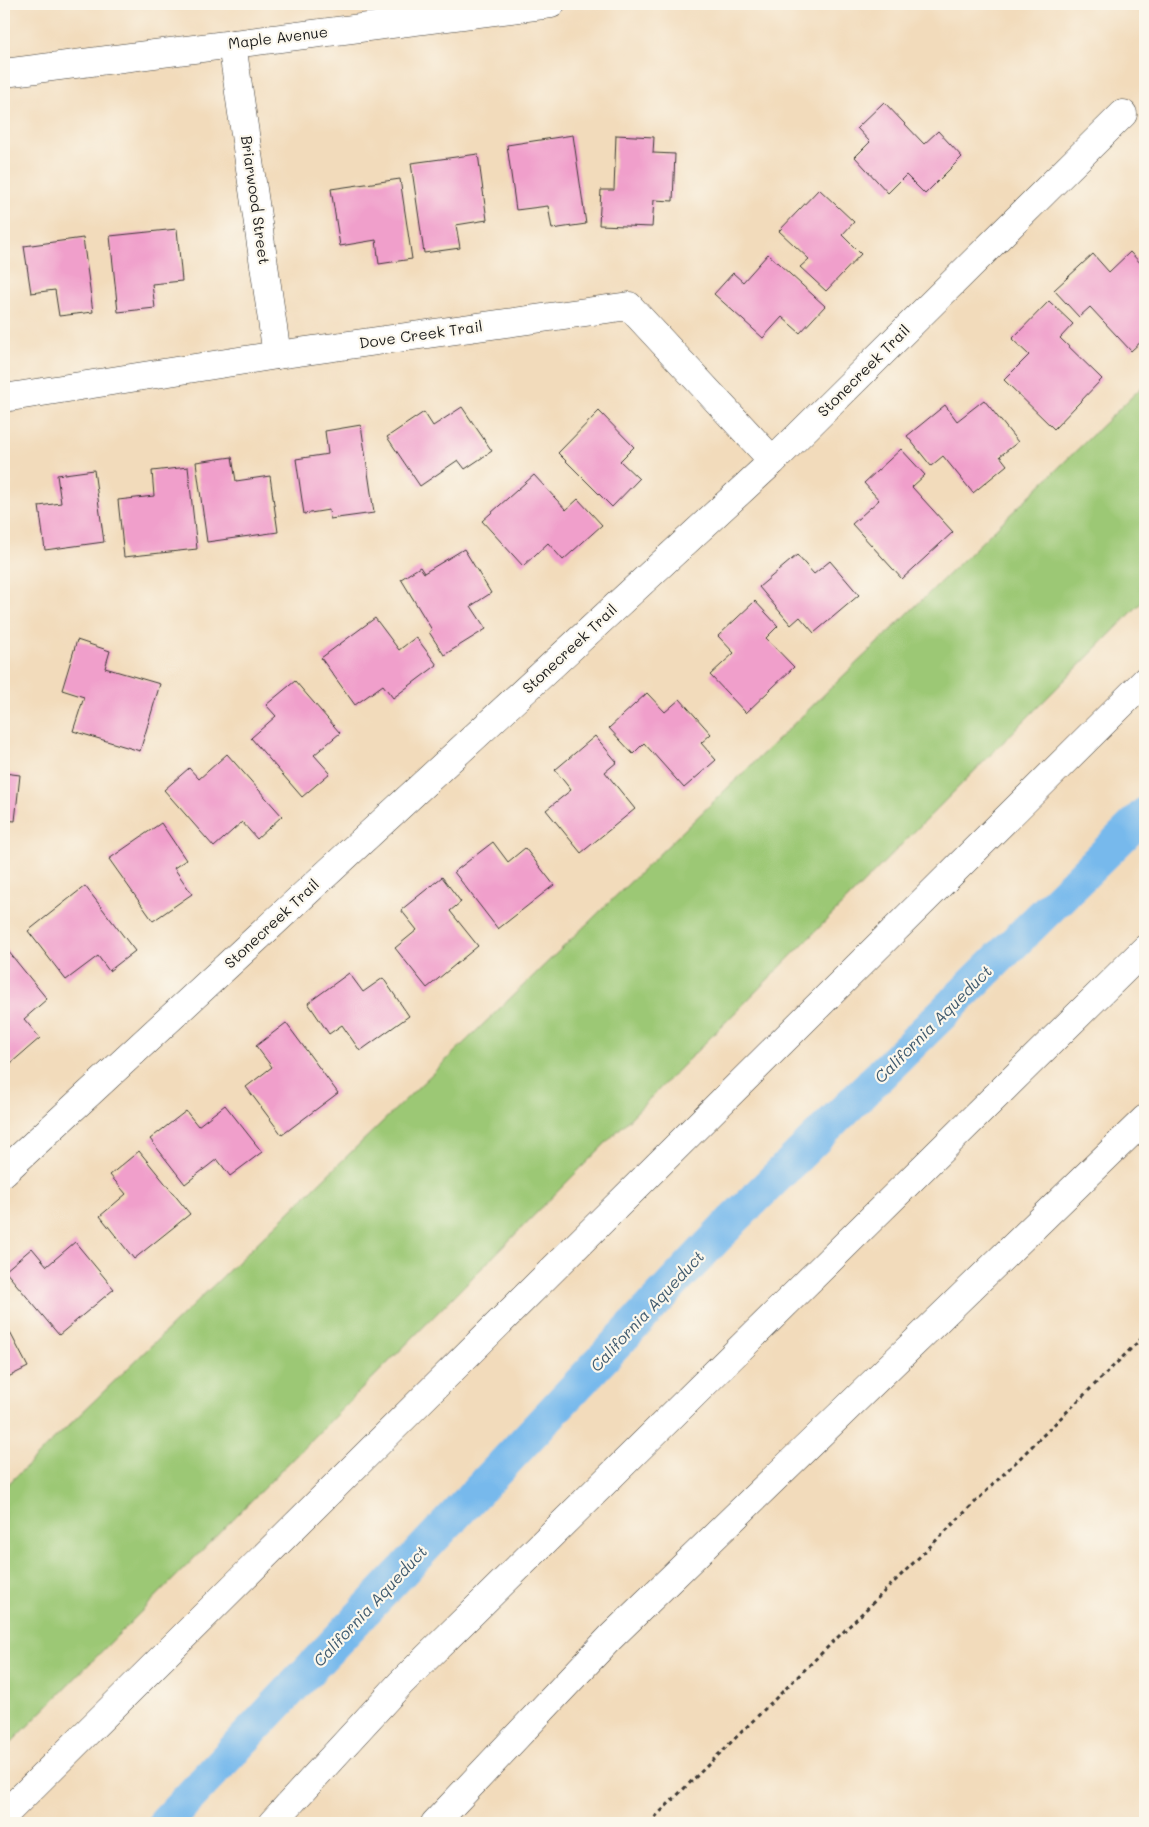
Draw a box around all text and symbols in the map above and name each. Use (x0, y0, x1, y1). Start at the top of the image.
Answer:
street label: Maple Avenue (227, 21, 329, 53)
street label: Briarwood Street (237, 134, 275, 266)
street label: Dove Creek Trail (358, 315, 484, 353)
street label: Stonecreek Trail (813, 320, 914, 421)
street label: Stonecreek Trail (518, 599, 621, 697)
street label: Stonecreek Trail (220, 874, 323, 972)
water label: California Aqueduct (869, 960, 996, 1087)
water label: California Aqueduct (585, 1246, 708, 1376)
water label: California Aqueduct (308, 1541, 431, 1671)

